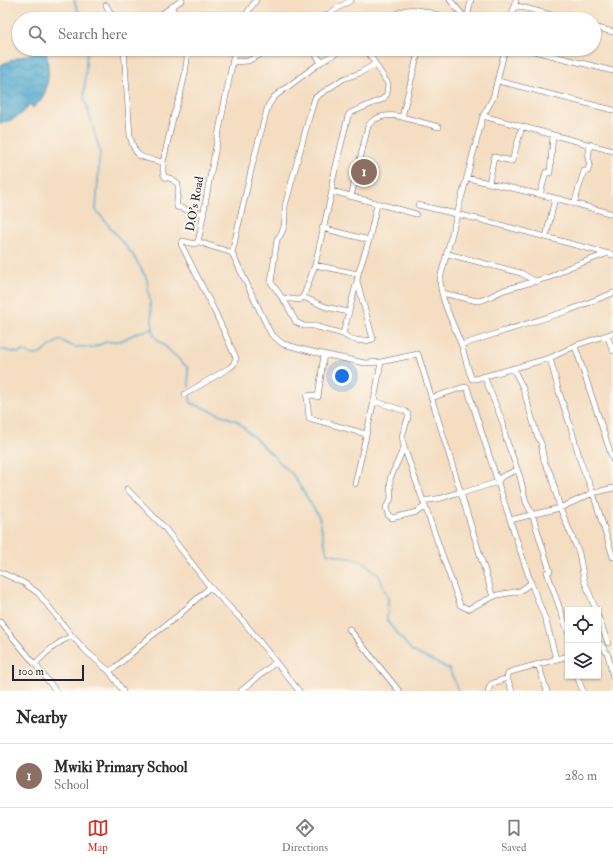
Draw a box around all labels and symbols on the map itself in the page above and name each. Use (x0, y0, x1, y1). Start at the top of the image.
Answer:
pin: 1 (351, 157, 377, 187)
street label: D.O's Road (183, 175, 207, 233)
your location (332, 366, 352, 386)
scale bar (12, 663, 84, 682)

